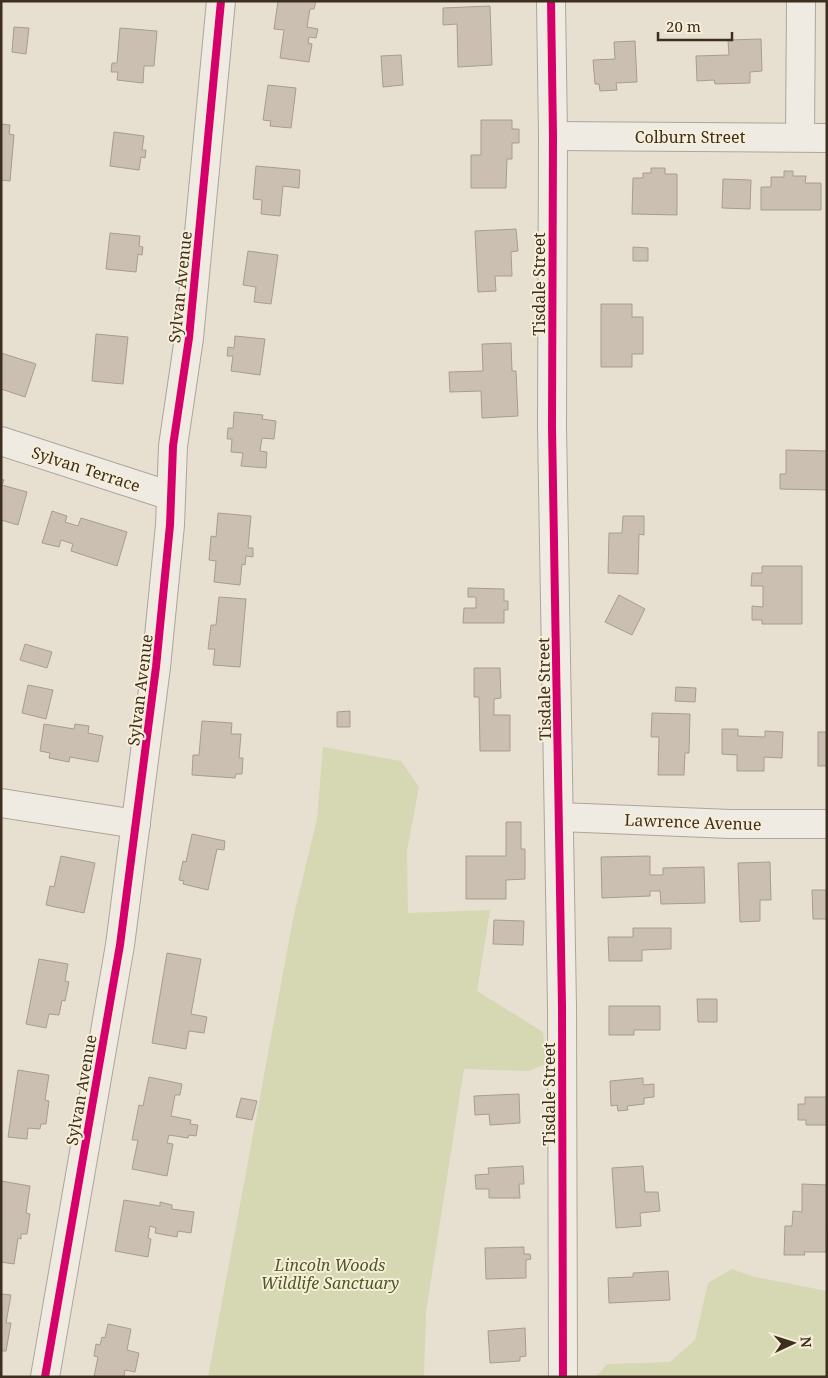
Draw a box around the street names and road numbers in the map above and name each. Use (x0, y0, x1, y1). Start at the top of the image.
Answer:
street label: Colburn Street (635, 126, 746, 148)
street label: Sylvan Avenue (163, 230, 197, 344)
street label: Tisdale Street (528, 232, 550, 336)
street label: Sylvan Terrace (29, 441, 143, 497)
street label: Sylvan Avenue (122, 633, 158, 747)
street label: Tisdale Street (532, 637, 556, 741)
street label: Lawrence Avenue (624, 809, 762, 835)
street label: Sylvan Avenue (60, 1033, 102, 1147)
street label: Tisdale Street (538, 1042, 560, 1146)

